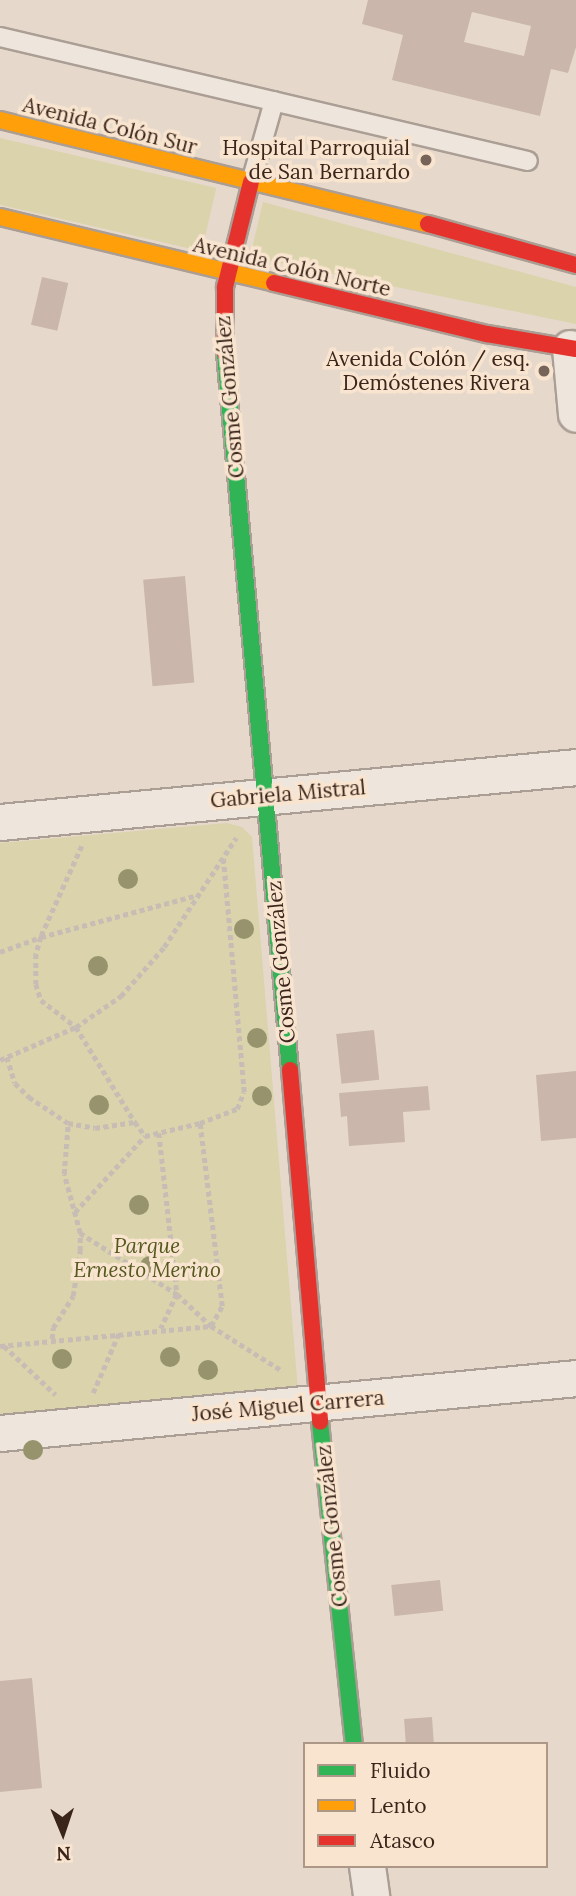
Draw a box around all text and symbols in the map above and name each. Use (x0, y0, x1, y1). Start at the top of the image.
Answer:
street label: Avenida Colón Sur (20, 92, 200, 160)
place label: Hospital Parroquial de San Bernardo (222, 135, 410, 185)
marker: Hospital Parroquial de San Bernardo (416, 150, 436, 170)
street label: Avenida Colón Norte (191, 232, 393, 302)
street label: Cosme González (210, 315, 250, 479)
place label: Avenida Colón / esq. Demóstenes Rivera (326, 346, 530, 396)
marker: Avenida Colón / esq. Demóstenes Rivera (536, 363, 552, 379)
street label: Gabriela Mistral (209, 775, 367, 813)
street label: Cosme González (261, 880, 301, 1044)
park label: Parque Ernesto Merino (73, 1233, 221, 1283)
street label: José Miguel Carrera (191, 1385, 385, 1427)
street label: Cosme González (311, 1444, 353, 1608)
legend (303, 1742, 548, 1868)
text: Fluido (370, 1757, 431, 1784)
text: Lento (370, 1792, 427, 1819)
north arrow (28, 1798, 98, 1868)
text: Atasco (370, 1827, 435, 1854)
text: N (56, 1842, 71, 1866)

